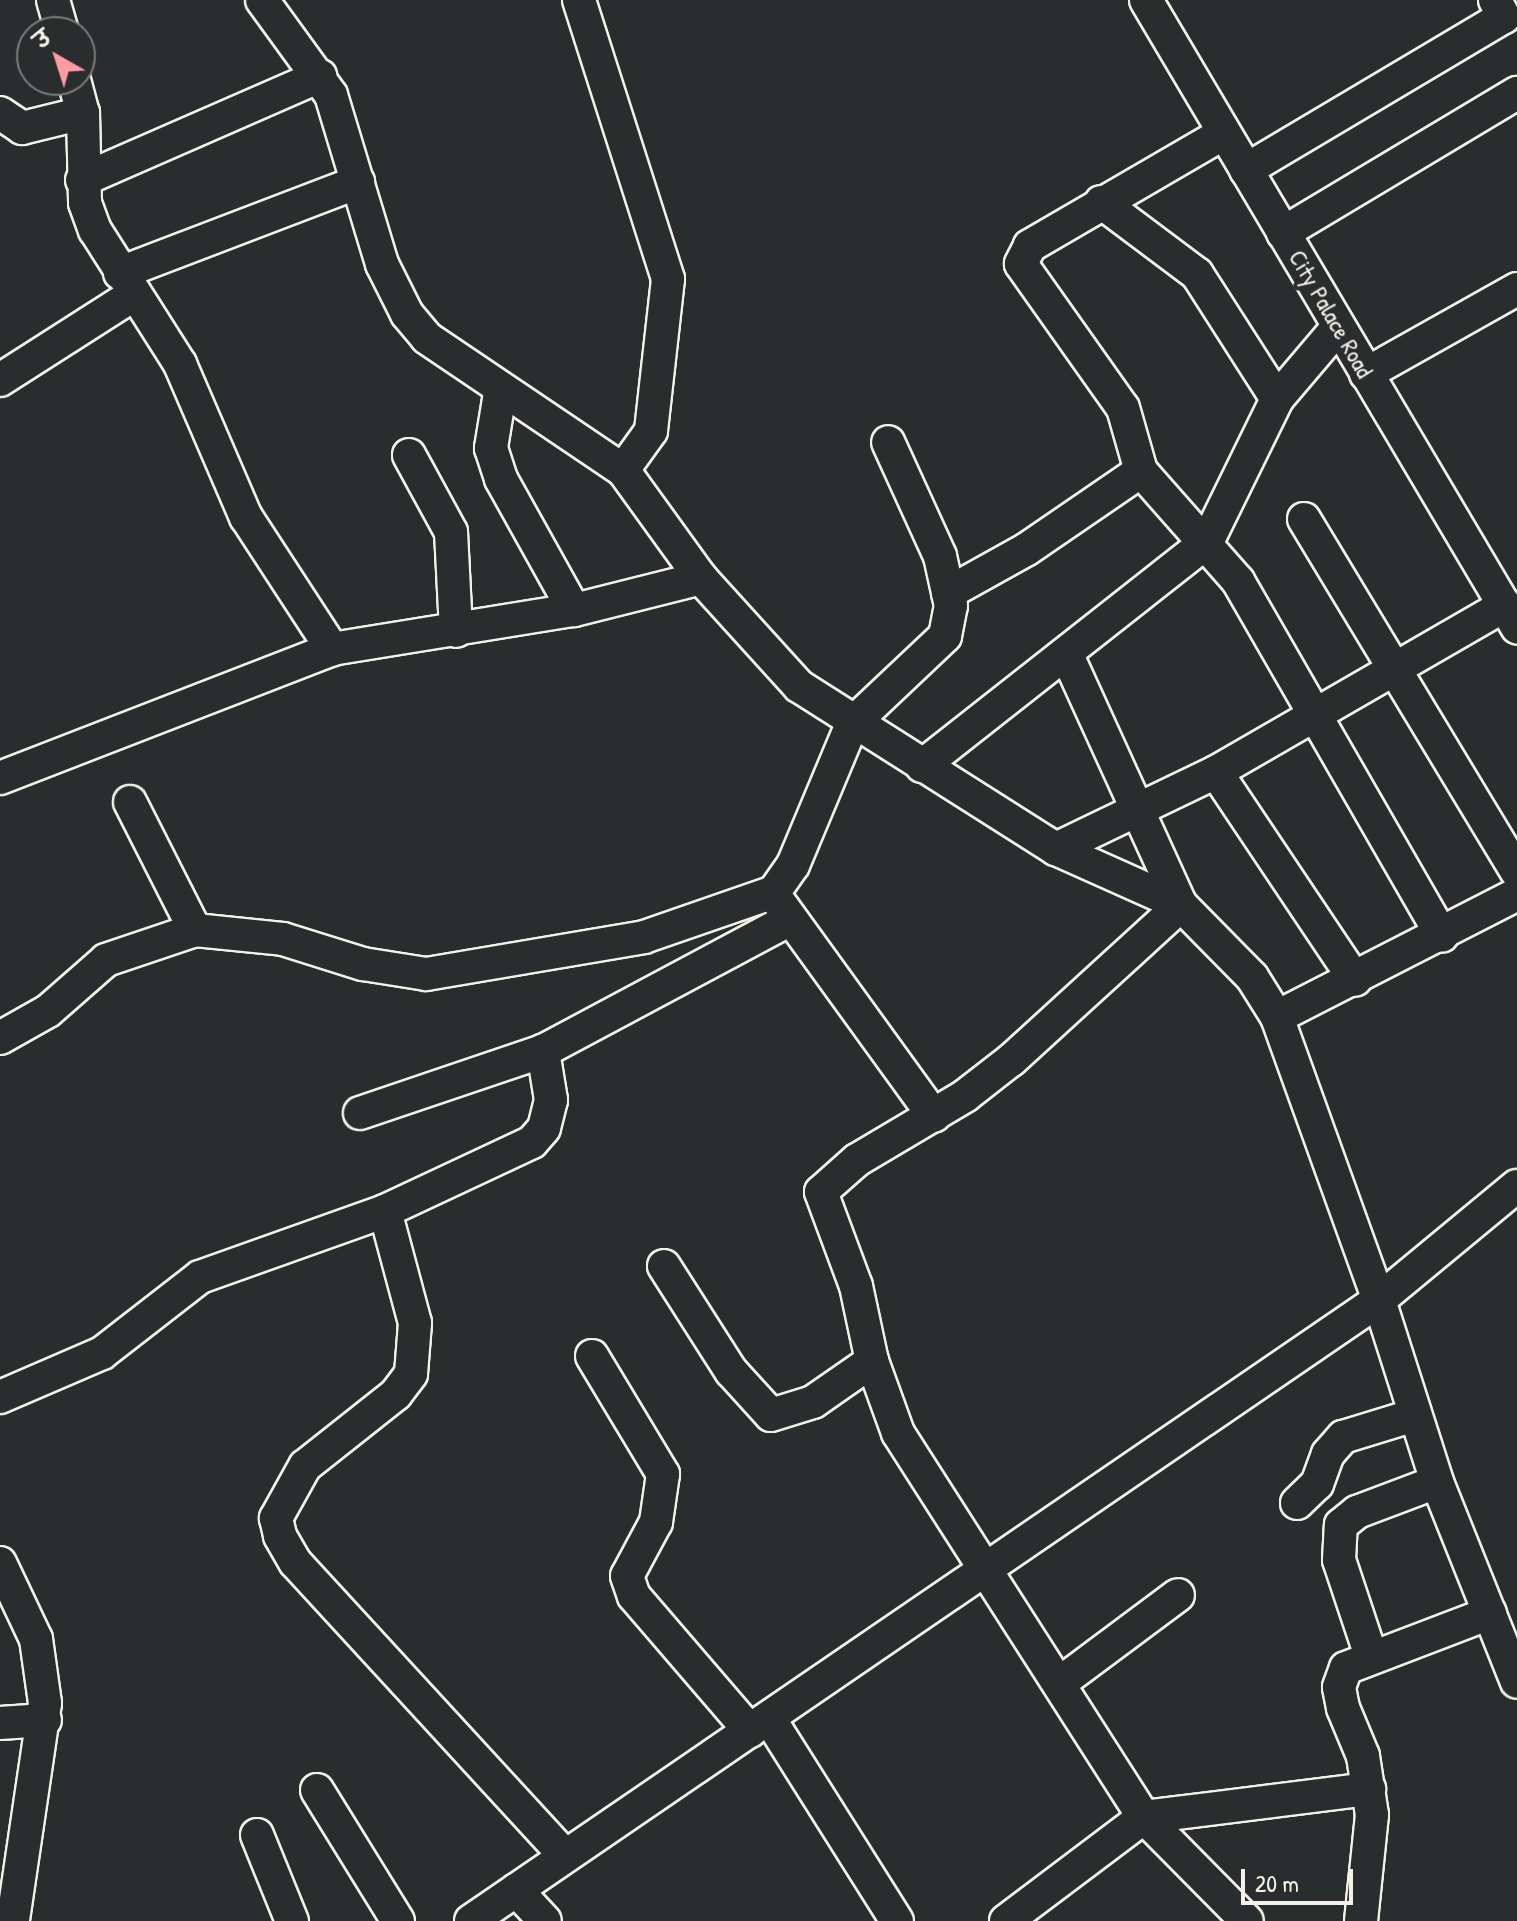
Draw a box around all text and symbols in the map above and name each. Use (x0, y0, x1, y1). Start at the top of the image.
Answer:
north arrow (16, 16, 96, 96)
text: उ (27, 23, 57, 55)
street label: City Palace Road (1283, 245, 1379, 383)
scale bar (1245, 1853, 1357, 1903)
text: 20 m (1255, 1867, 1299, 1899)

